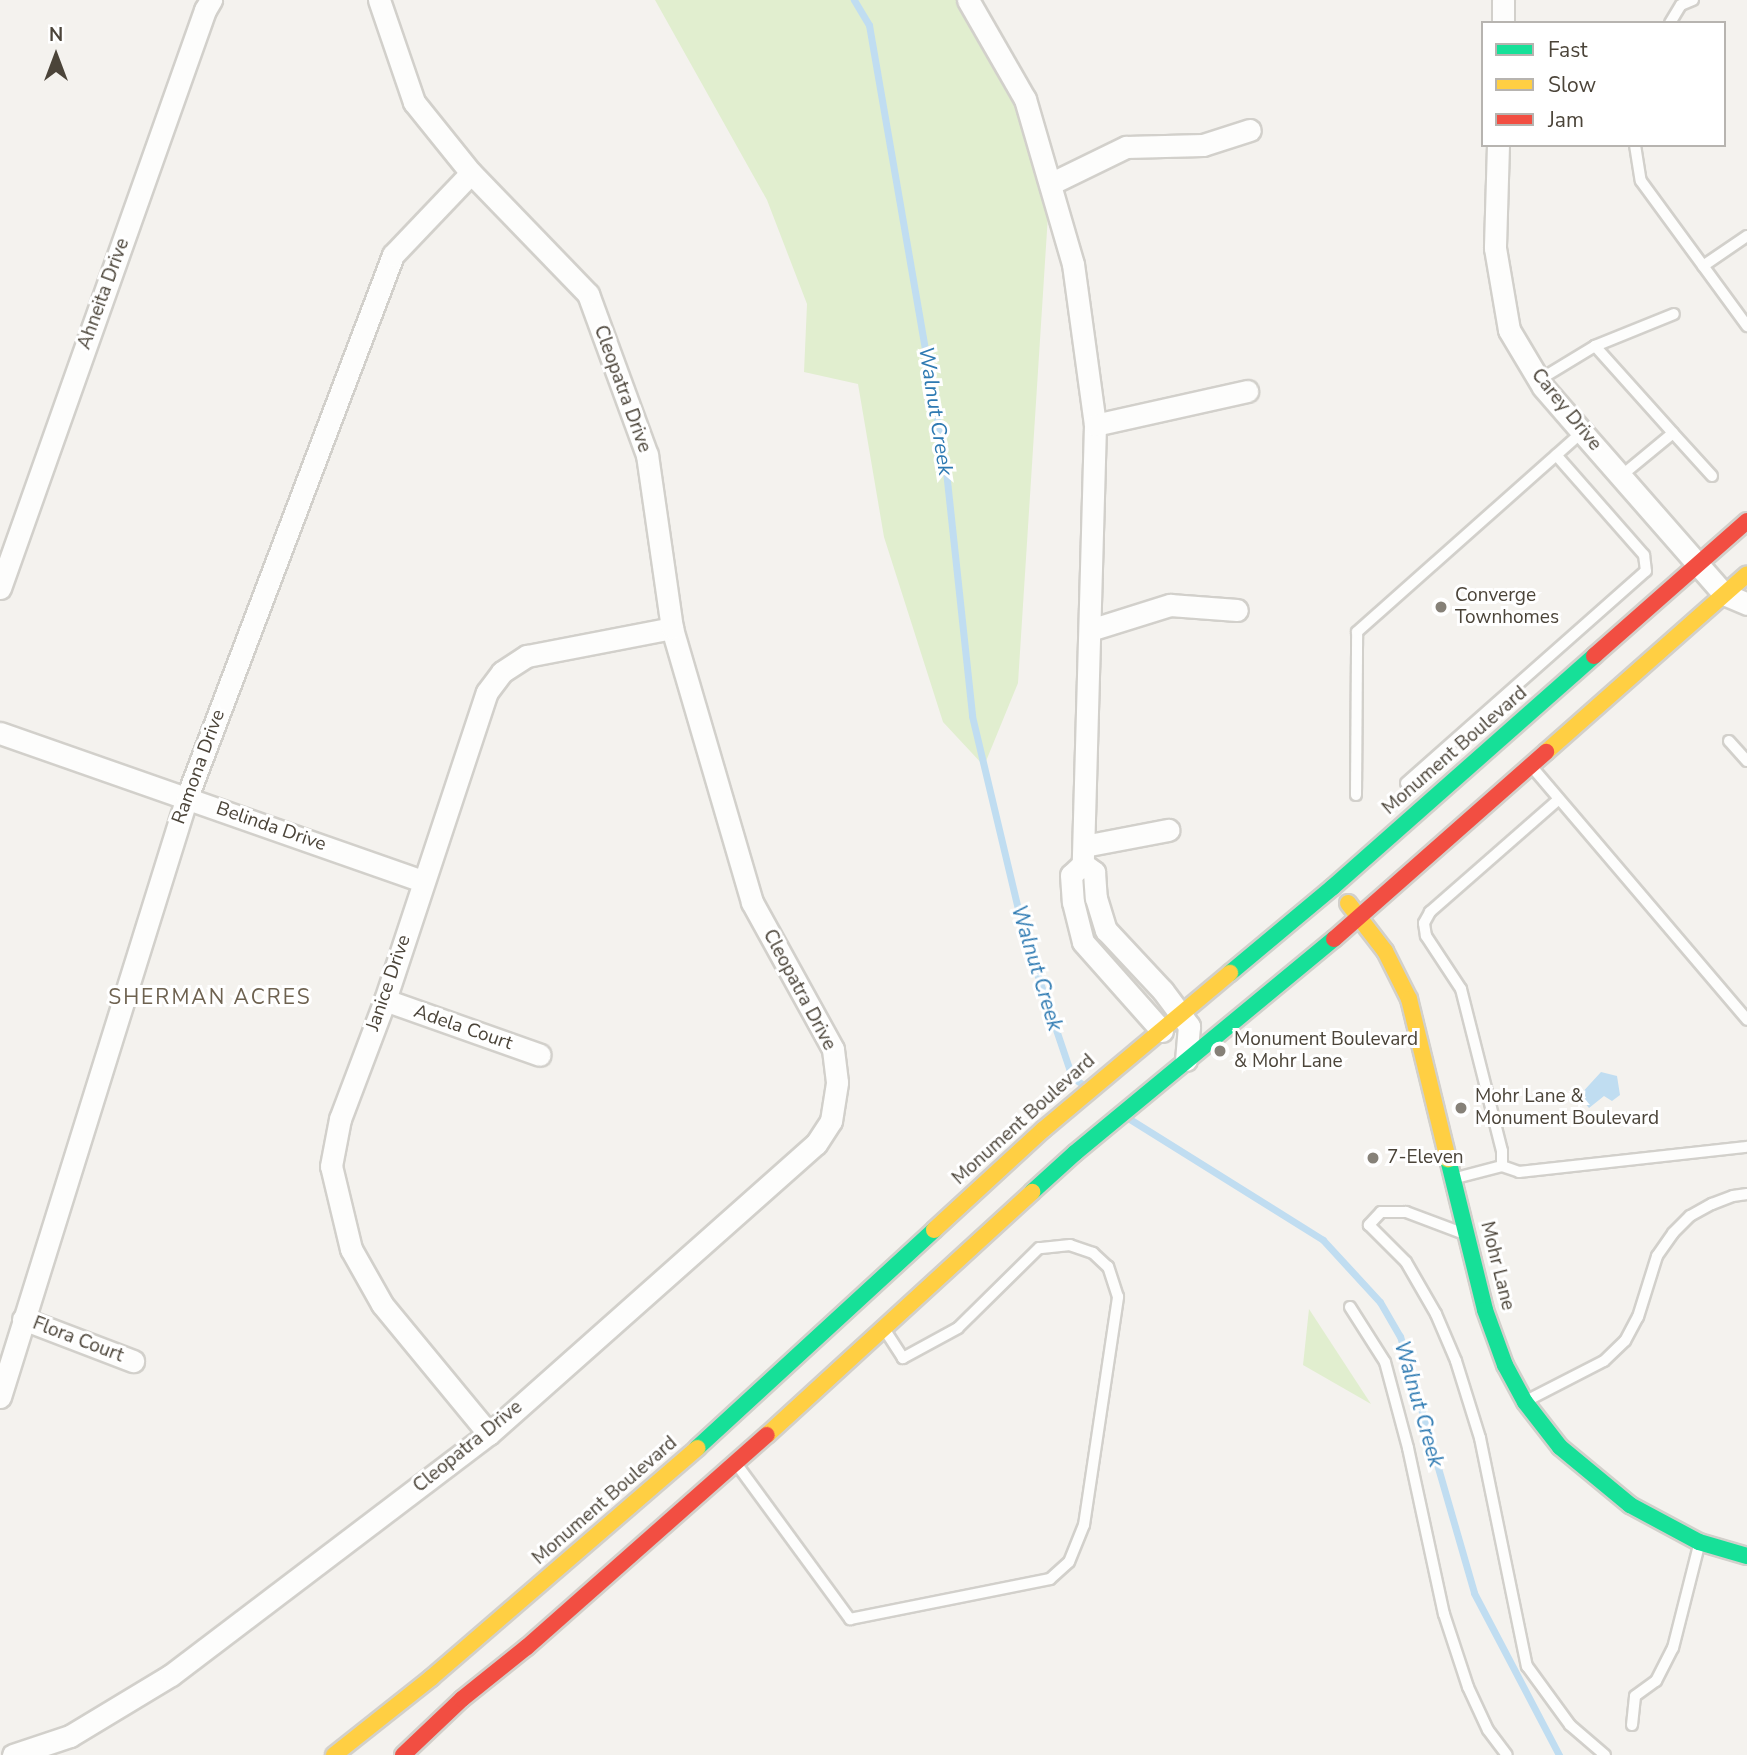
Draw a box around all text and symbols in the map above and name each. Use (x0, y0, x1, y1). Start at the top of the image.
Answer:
north arrow (21, 21, 91, 91)
legend (1481, 21, 1726, 147)
text: N (49, 22, 63, 48)
text: Fast (1548, 36, 1588, 64)
text: Slow (1548, 71, 1596, 99)
text: Jam (1548, 106, 1584, 134)
street label: Ahneita Drive (73, 235, 135, 353)
street label: Cleopatra Drive (588, 322, 656, 456)
water label: Walnut Creek (913, 345, 959, 477)
street label: Carey Drive (1526, 364, 1606, 456)
place label: Converge Townhomes (1455, 585, 1559, 629)
marker: Converge Townhomes (1433, 599, 1449, 615)
street label: Monument Boulevard (1378, 682, 1532, 820)
street label: Ramona Drive (168, 707, 230, 827)
street label: Belinda Drive (213, 798, 329, 856)
water label: Walnut Creek (1006, 902, 1068, 1034)
street label: Cleopatra Drive (758, 926, 840, 1054)
street label: Janice Drive (362, 932, 416, 1034)
district label: SHERMAN ACRES (110, 984, 310, 1010)
street label: Adela Court (411, 1000, 515, 1056)
place label: Monument Boulevard & Mohr Lane (1234, 1029, 1418, 1073)
marker: Monument Boulevard & Mohr Lane (1212, 1043, 1228, 1059)
street label: Monument Boulevard (948, 1050, 1100, 1190)
place label: Mohr Lane & Monument Boulevard (1475, 1086, 1659, 1130)
marker: Mohr Lane & Monument Boulevard (1453, 1100, 1469, 1116)
place label: 7-Eleven (1387, 1147, 1464, 1169)
marker: 7-Eleven (1365, 1150, 1381, 1166)
street label: Mohr Lane (1475, 1219, 1519, 1313)
street label: Flora Court (29, 1312, 127, 1368)
water label: Walnut Creek (1389, 1338, 1449, 1470)
street label: Cleopatra Drive (409, 1396, 527, 1498)
street label: Monument Boulevard (528, 1432, 682, 1570)

